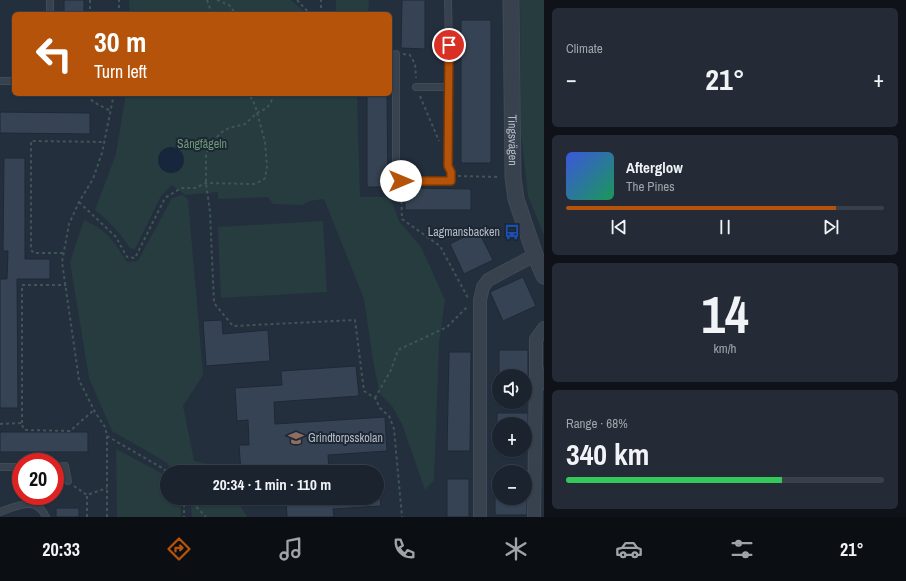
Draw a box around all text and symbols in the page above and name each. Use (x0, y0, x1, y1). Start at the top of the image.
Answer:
text: 30 m (94, 23, 146, 61)
icon: left (28, 28, 80, 80)
pin (432, 28, 466, 62)
icon: arrive (438, 34, 460, 56)
text: Climate (566, 40, 603, 57)
text: Turn left (94, 59, 147, 84)
text: 21° (705, 59, 745, 99)
text: − (566, 64, 577, 94)
text: + (873, 64, 884, 94)
street label: Tingsvägen (504, 114, 521, 166)
park label: Sångfågeln (177, 136, 227, 152)
text: Afterglow (626, 157, 683, 178)
position arrow (380, 160, 422, 202)
text: The Pines (626, 178, 675, 195)
icon: previous (608, 216, 630, 238)
icon: pause (714, 216, 736, 238)
icon: next (820, 216, 842, 238)
bus stop icon: Lagmansbacken (503, 223, 521, 241)
place label: Lagmansbacken (428, 224, 500, 240)
text: 14 (701, 279, 749, 349)
text: km/h (713, 340, 737, 357)
map controls (492, 369, 532, 505)
button: sound (492, 369, 532, 409)
text: Range · 68% (566, 415, 628, 432)
button: + (492, 417, 532, 457)
school or university icon: Grindtorpsskolan (287, 429, 305, 447)
place label: Grindtorpsskolan (308, 430, 383, 446)
text: 340 km (566, 434, 649, 474)
speed limit sign: 20 (12, 453, 64, 505)
button: − (492, 465, 532, 505)
text: 20:34 · 1 min · 110 m (213, 474, 331, 495)
icon: directions (165, 535, 193, 563)
icon: music (277, 535, 305, 563)
icon: phone (390, 535, 418, 563)
icon: climate (502, 535, 530, 563)
icon: car (615, 535, 643, 563)
icon: filters (728, 535, 756, 563)
text: 20:33 (42, 537, 80, 562)
text: 21° (840, 537, 864, 562)

